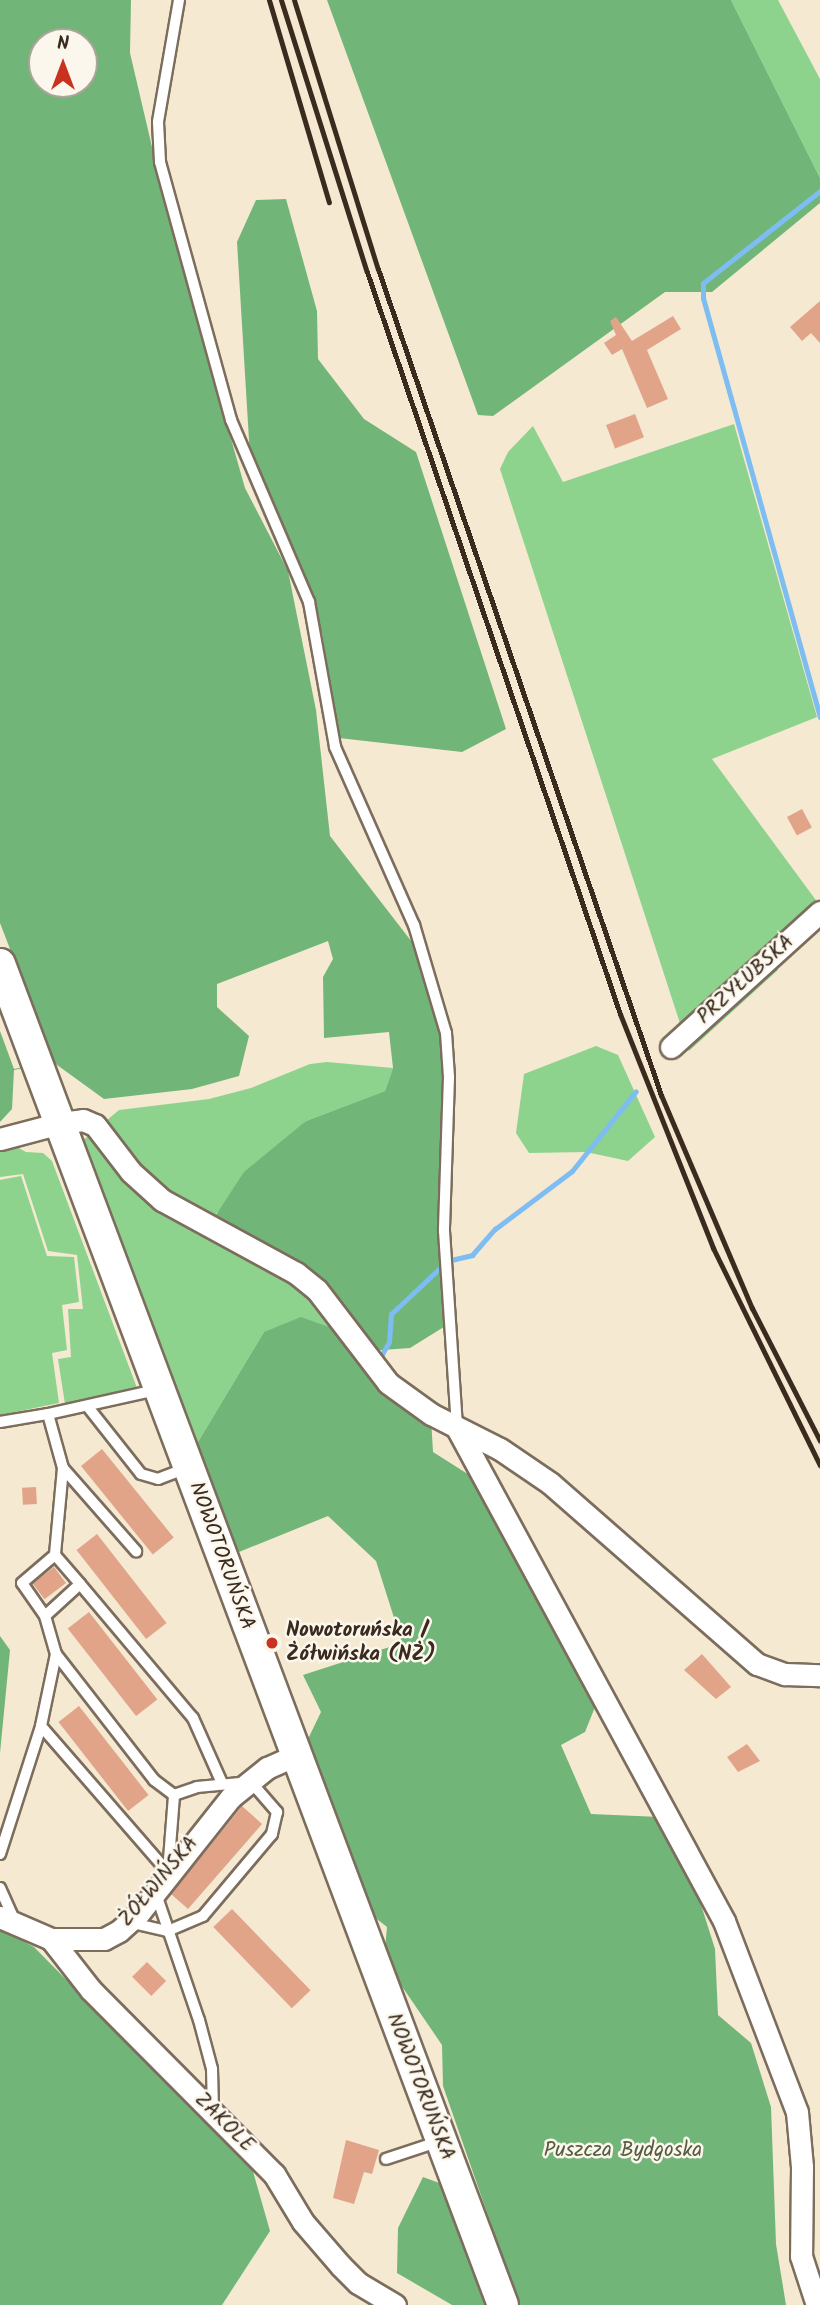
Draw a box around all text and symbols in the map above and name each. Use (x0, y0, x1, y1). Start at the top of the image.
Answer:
north arrow (28, 28, 98, 98)
text: N (57, 29, 69, 59)
street label: PRZYŁUBSKA (692, 930, 800, 1030)
street label: NOWOTORUŃSKA (183, 1478, 259, 1634)
place label: Nowotoruńska / Żółwińska (NŻ) (286, 1618, 436, 1668)
marker: Nowotoruńska / Żółwińska (NŻ) (264, 1635, 280, 1651)
street label: ŻÓŁWIŃSKA (114, 1832, 204, 1932)
street label: NOWOTORUŃSKA (380, 2010, 460, 2164)
street label: ZAKOLE (189, 2088, 259, 2158)
park label: Puszcza Bydgoska (544, 2138, 702, 2164)

